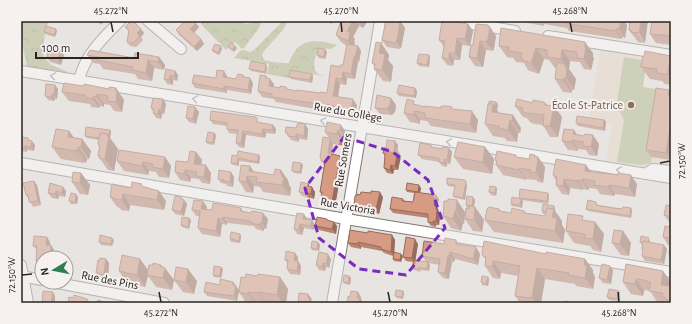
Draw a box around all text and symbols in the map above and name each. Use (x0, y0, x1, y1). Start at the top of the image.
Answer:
text: 45.272°N (94, 6, 128, 16)
text: 45.270°N (323, 6, 359, 16)
text: 45.268°N (552, 6, 588, 16)
scale bar (36, 34, 138, 60)
text: 100 m (42, 42, 70, 54)
one-way arrow (50, 72, 56, 81)
one-way arrow (192, 95, 198, 104)
place label: École St-Patrice (552, 98, 623, 111)
street label: Rue du Collège (313, 100, 383, 124)
marker: École St-Patrice (626, 100, 636, 110)
one-way arrow (320, 117, 326, 125)
street label: Rue Somers (332, 132, 354, 188)
one-way arrow (446, 138, 452, 147)
text: 72.150°W (677, 143, 687, 179)
one-way arrow (616, 166, 622, 175)
street label: Rue Victoria (319, 195, 377, 217)
north arrow (34, 250, 74, 290)
text: 72.150°W (7, 257, 17, 293)
text: N (39, 267, 51, 276)
street label: Rue des Pins (80, 269, 140, 291)
text: 45.272°N (144, 308, 178, 318)
text: 45.270°N (372, 308, 408, 318)
text: 45.268°N (601, 308, 637, 318)

